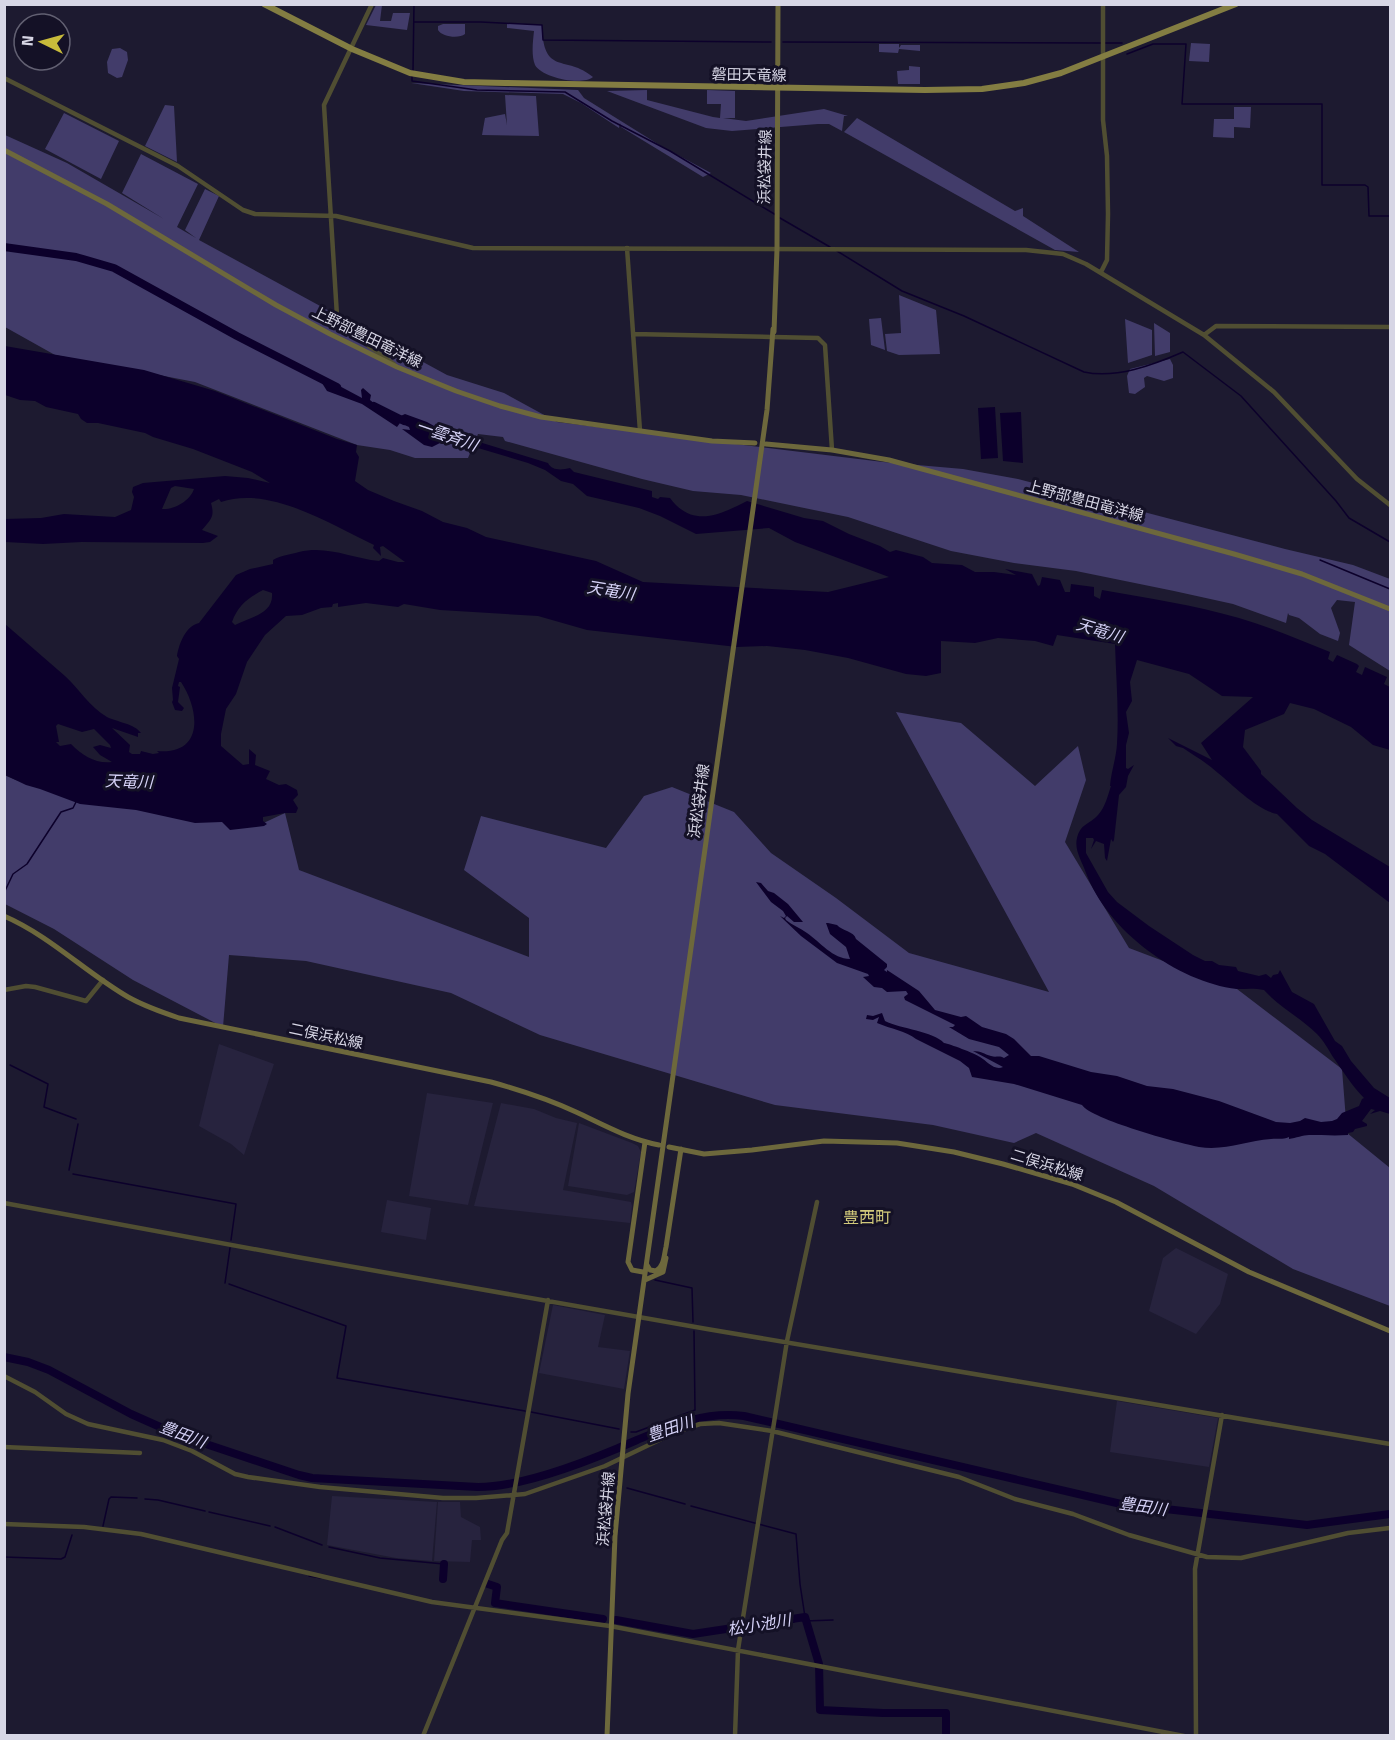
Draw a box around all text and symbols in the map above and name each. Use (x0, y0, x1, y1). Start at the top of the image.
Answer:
north arrow (12, 12, 72, 72)
text: N (15, 34, 39, 47)
street label: 磐田天竜線 (711, 62, 787, 87)
street label: 浜松袋井線 (752, 129, 777, 205)
street label: 上野部豊田竜洋線 (308, 300, 426, 373)
water label: 一雲斉川 (413, 413, 483, 457)
street label: 上野部豊田竜洋線 (1024, 474, 1146, 527)
water label: 天竜川 (585, 574, 639, 606)
water label: 天竜川 (1074, 612, 1128, 649)
street label: 浜松袋井線 (682, 762, 715, 840)
water label: 天竜川 (105, 768, 155, 794)
street label: 二俣浜松線 (287, 1016, 365, 1055)
street label: 二俣浜松線 (1008, 1143, 1086, 1186)
district label: 豊西町 (843, 1205, 891, 1229)
water label: 豊田川 (643, 1408, 698, 1447)
water label: 豊田川 (156, 1414, 212, 1455)
street label: 浜松袋井線 (591, 1471, 620, 1547)
water label: 豊田川 (1118, 1491, 1170, 1522)
water label: 松小池川 (726, 1607, 794, 1641)

